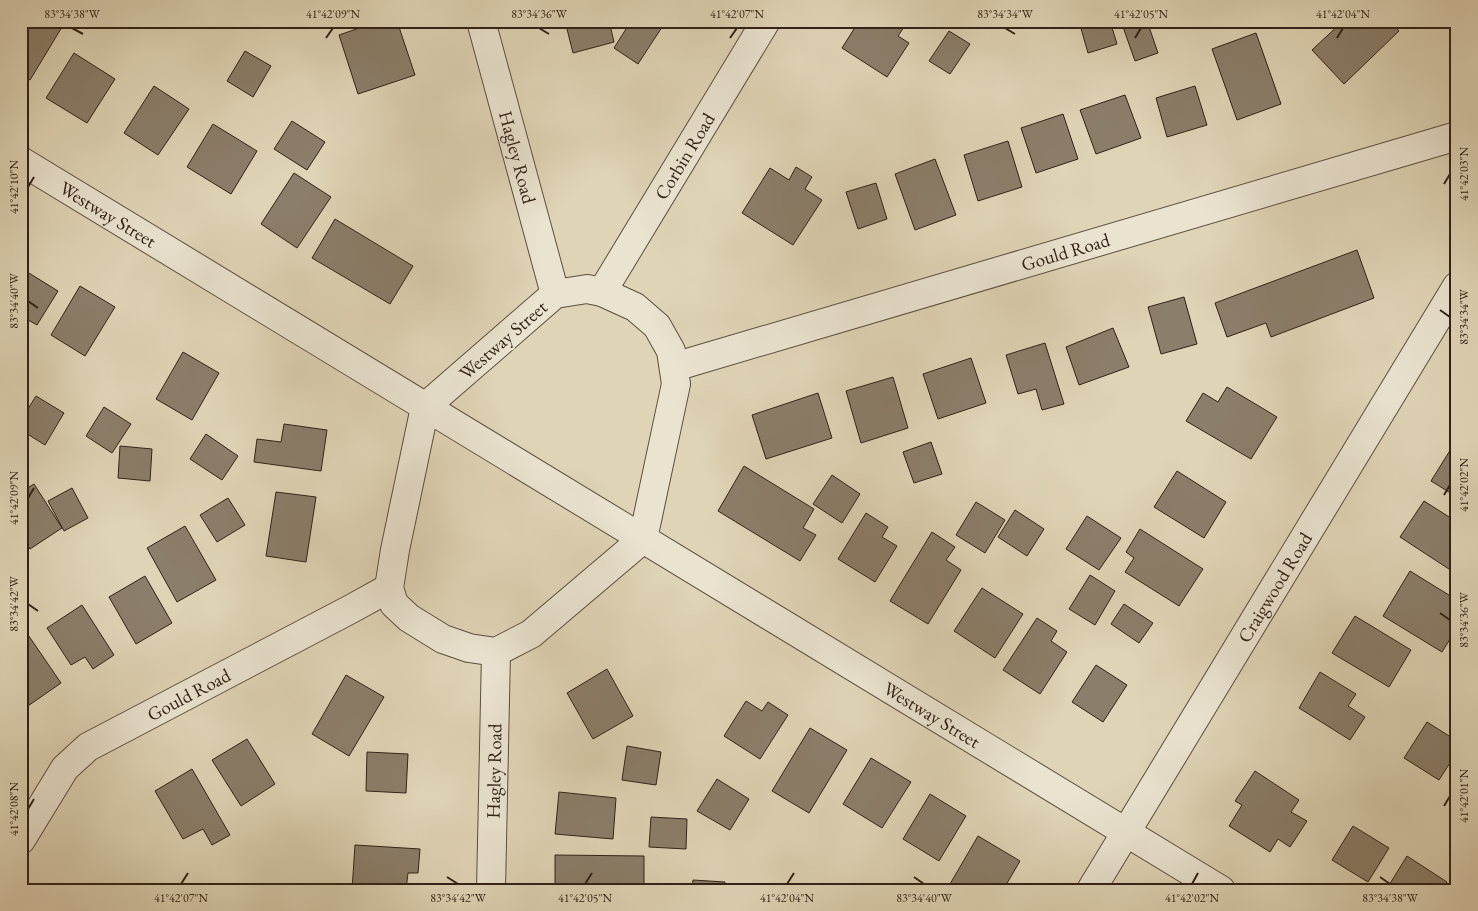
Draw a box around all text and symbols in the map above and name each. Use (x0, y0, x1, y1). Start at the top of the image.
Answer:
text: 83°34'38"W (44, 6, 101, 22)
text: 41°42'09"N (306, 6, 360, 22)
text: 83°34'36"W (511, 6, 568, 22)
text: 41°42'07"N (710, 6, 764, 22)
text: 83°34'34"W (977, 6, 1034, 22)
text: 41°42'05"N (1114, 6, 1168, 22)
text: 41°42'04"N (1316, 6, 1370, 22)
street label: Hagley Road (493, 108, 543, 207)
street label: Corbin Road (648, 108, 720, 204)
text: 41°42'03"N (1456, 147, 1472, 201)
text: 41°42'10"N (6, 160, 22, 214)
street label: Westway Street (55, 175, 161, 253)
street label: Gould Road (1018, 227, 1113, 276)
text: 83°34'40"W (6, 272, 22, 329)
text: 83°34'34"W (1456, 288, 1472, 345)
street label: Westway Street (454, 295, 552, 385)
text: 41°42'02"N (1456, 458, 1472, 512)
text: 41°42'09"N (6, 471, 22, 525)
street label: Craigwood Road (1231, 527, 1318, 647)
text: 83°34'42"W (6, 575, 22, 632)
text: 83°34'36"W (1456, 591, 1472, 648)
street label: Gould Road (142, 662, 235, 727)
street label: Westway Street (879, 675, 985, 753)
street label: Hagley Road (480, 723, 507, 819)
text: 41°42'01"N (1456, 769, 1472, 823)
text: 41°42'08"N (6, 782, 22, 836)
text: 41°42'07"N (154, 890, 208, 906)
text: 83°34'42"W (430, 890, 487, 906)
text: 41°42'05"N (558, 890, 612, 906)
text: 41°42'04"N (760, 890, 814, 906)
text: 83°34'40"W (896, 890, 953, 906)
text: 41°42'02"N (1165, 890, 1219, 906)
text: 83°34'38"W (1362, 890, 1419, 906)

